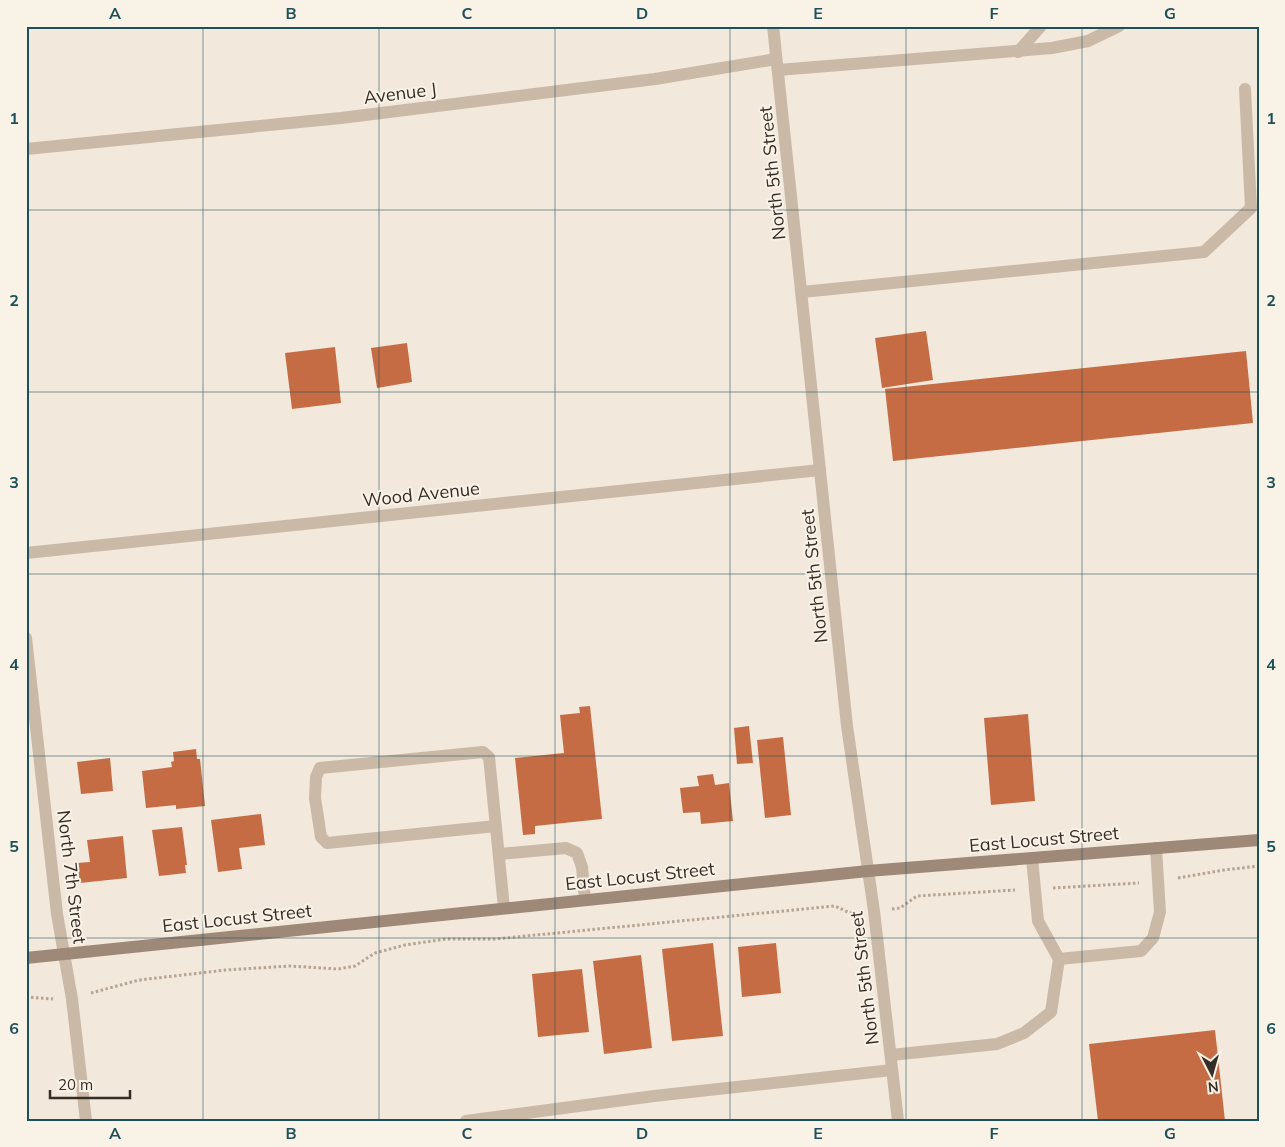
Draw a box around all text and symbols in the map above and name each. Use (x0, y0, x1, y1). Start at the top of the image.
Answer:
text: A (109, 3, 121, 23)
text: B (285, 3, 297, 23)
text: C (462, 3, 473, 23)
text: D (636, 3, 648, 23)
text: E (813, 3, 823, 23)
text: F (989, 3, 999, 23)
text: G (1164, 3, 1176, 23)
street label: Avenue J (362, 77, 438, 109)
street label: North 5th Street (754, 105, 790, 241)
text: 1 (9, 108, 19, 128)
text: 1 (1266, 108, 1276, 128)
text: 2 (9, 290, 19, 310)
text: 2 (1266, 290, 1276, 310)
text: 3 (9, 472, 19, 492)
text: 3 (1266, 472, 1276, 492)
street label: Wood Avenue (361, 476, 481, 512)
street label: North 5th Street (796, 508, 832, 644)
text: 4 (9, 654, 19, 674)
text: 4 (1266, 654, 1276, 674)
street label: North 7th Street (52, 809, 92, 945)
street label: East Locust Street (968, 821, 1120, 857)
text: 5 (9, 836, 19, 856)
text: 5 (1266, 836, 1276, 856)
street label: East Locust Street (564, 857, 716, 895)
street label: East Locust Street (161, 899, 313, 937)
street label: North 5th Street (844, 910, 884, 1046)
text: 6 (9, 1018, 19, 1038)
text: 6 (1266, 1018, 1276, 1038)
north arrow (1188, 1050, 1238, 1100)
scale bar (50, 1067, 130, 1099)
text: 20 m (58, 1075, 93, 1094)
text: N (1207, 1077, 1220, 1096)
text: A (109, 1123, 121, 1143)
text: B (285, 1123, 297, 1143)
text: C (462, 1123, 473, 1143)
text: D (636, 1123, 648, 1143)
text: E (813, 1123, 823, 1143)
text: F (989, 1123, 999, 1143)
text: G (1164, 1123, 1176, 1143)

